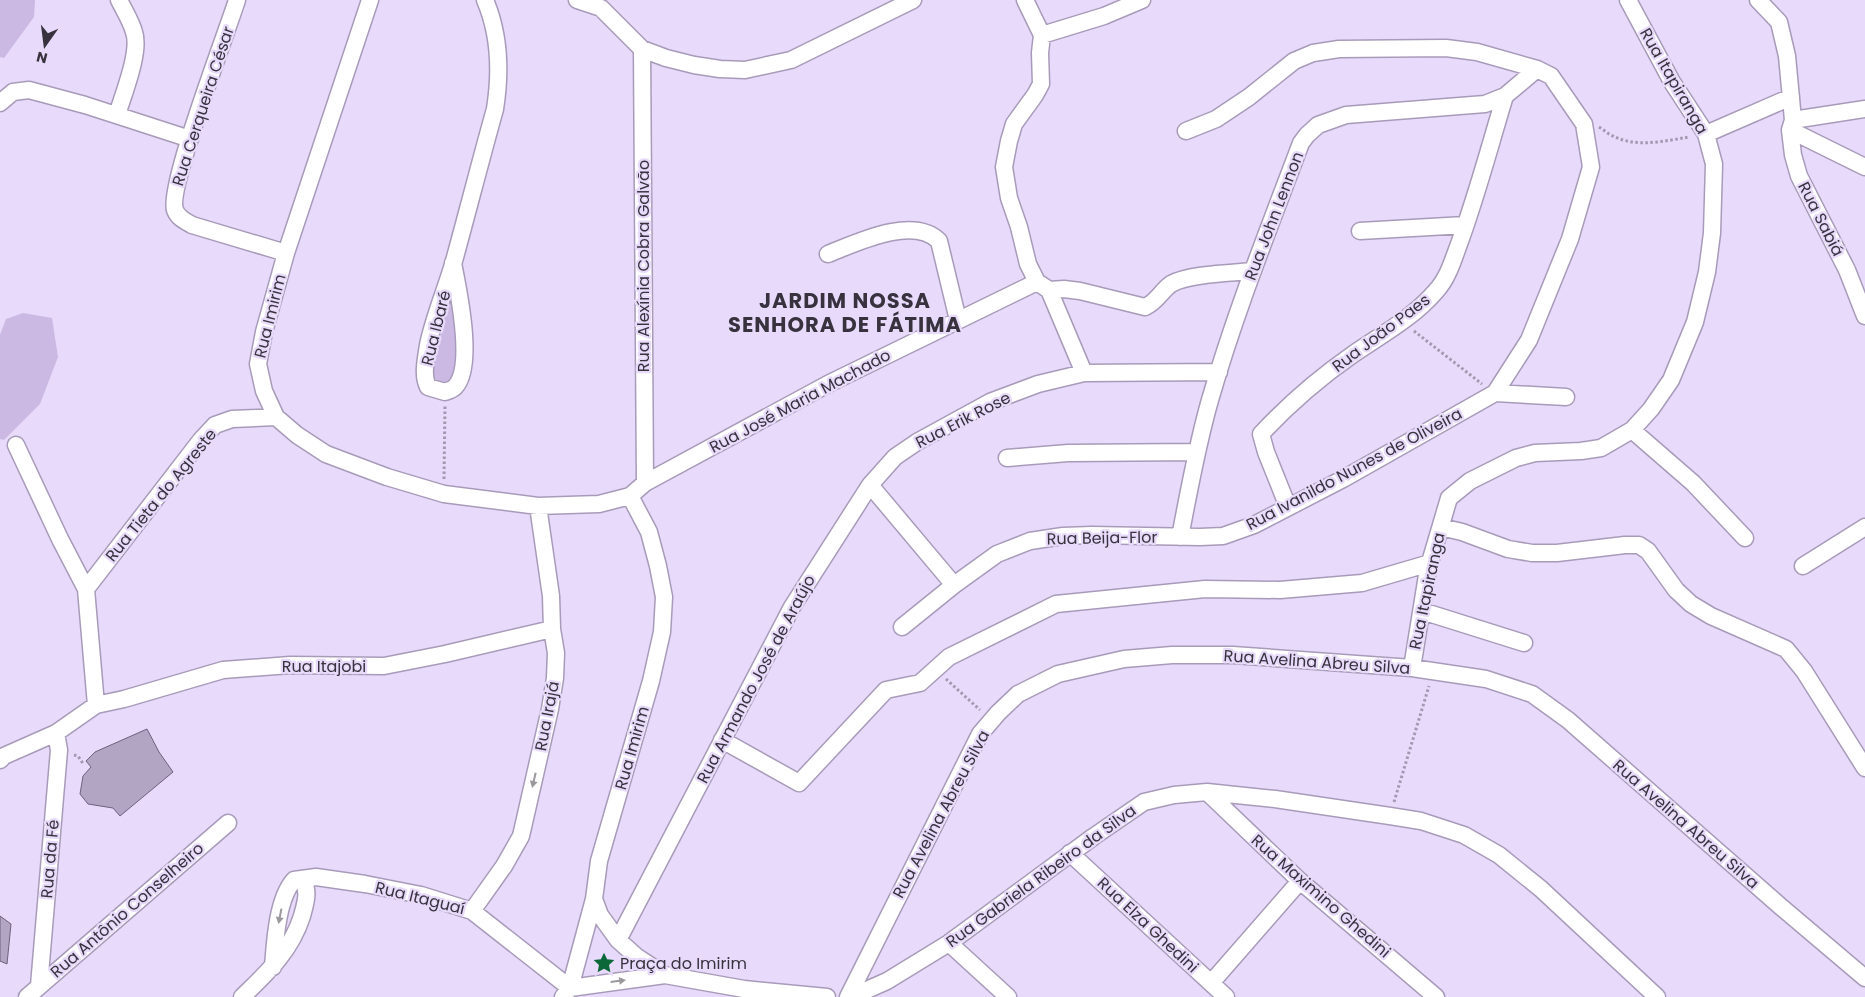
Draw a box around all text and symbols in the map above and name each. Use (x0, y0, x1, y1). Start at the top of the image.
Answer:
north arrow (20, 20, 70, 70)
street label: Rua Cerqueira César (166, 23, 240, 189)
street label: Rua Itapiranga (1634, 24, 1714, 138)
text: N (34, 47, 49, 69)
street label: Rua John Lennon (1239, 148, 1309, 284)
street label: Rua Alexínia Cobra Galvão (632, 160, 655, 372)
street label: Rua Sabiá (1792, 178, 1850, 260)
street label: Rua Imirim (248, 272, 292, 360)
district label: JARDIM NOSSA SENHORA DE FÁTIMA (728, 286, 962, 339)
street label: Rua Ibaré (416, 288, 456, 368)
street label: Rua João Paes (1327, 288, 1435, 378)
street label: Rua José Maria Machado (705, 343, 895, 459)
street label: Rua Erik Rose (911, 386, 1015, 454)
street label: Rua Ivanildo Nunes de Oliveira (1242, 402, 1466, 536)
street label: Rua Tieta do Agreste (100, 423, 222, 567)
street label: Rua Beija-Flor (1047, 526, 1157, 550)
street label: Rua Itapiranga (1403, 530, 1451, 652)
street label: Rua Armando José de Araújo (691, 571, 821, 787)
street label: Rua Avelina Abreu Silva (1223, 644, 1411, 680)
street label: Rua Itajobi (282, 655, 366, 678)
street label: Rua Irajá (529, 679, 565, 753)
street label: Rua Imirim (609, 704, 655, 792)
street label: Rua Avelina Abreu Silva (887, 726, 995, 902)
street label: Rua Avelina Abreu Silva (1608, 754, 1764, 894)
one-way arrow (530, 773, 538, 788)
street label: Rua Gabriela Ribeiro da Silva (941, 799, 1141, 953)
street label: Rua da Fé (35, 819, 65, 899)
street label: Rua Maximino Ghedini (1246, 829, 1396, 963)
street label: Rua Antônio Conselheiro (45, 837, 209, 983)
street label: Rua Elza Ghedini (1092, 872, 1204, 978)
street label: Rua Itaguaí (373, 876, 467, 920)
one-way arrow (275, 908, 283, 924)
place icon: Praça do Imirim (591, 950, 617, 976)
place label: Praça do Imirim (620, 952, 747, 975)
one-way arrow (610, 977, 626, 985)

